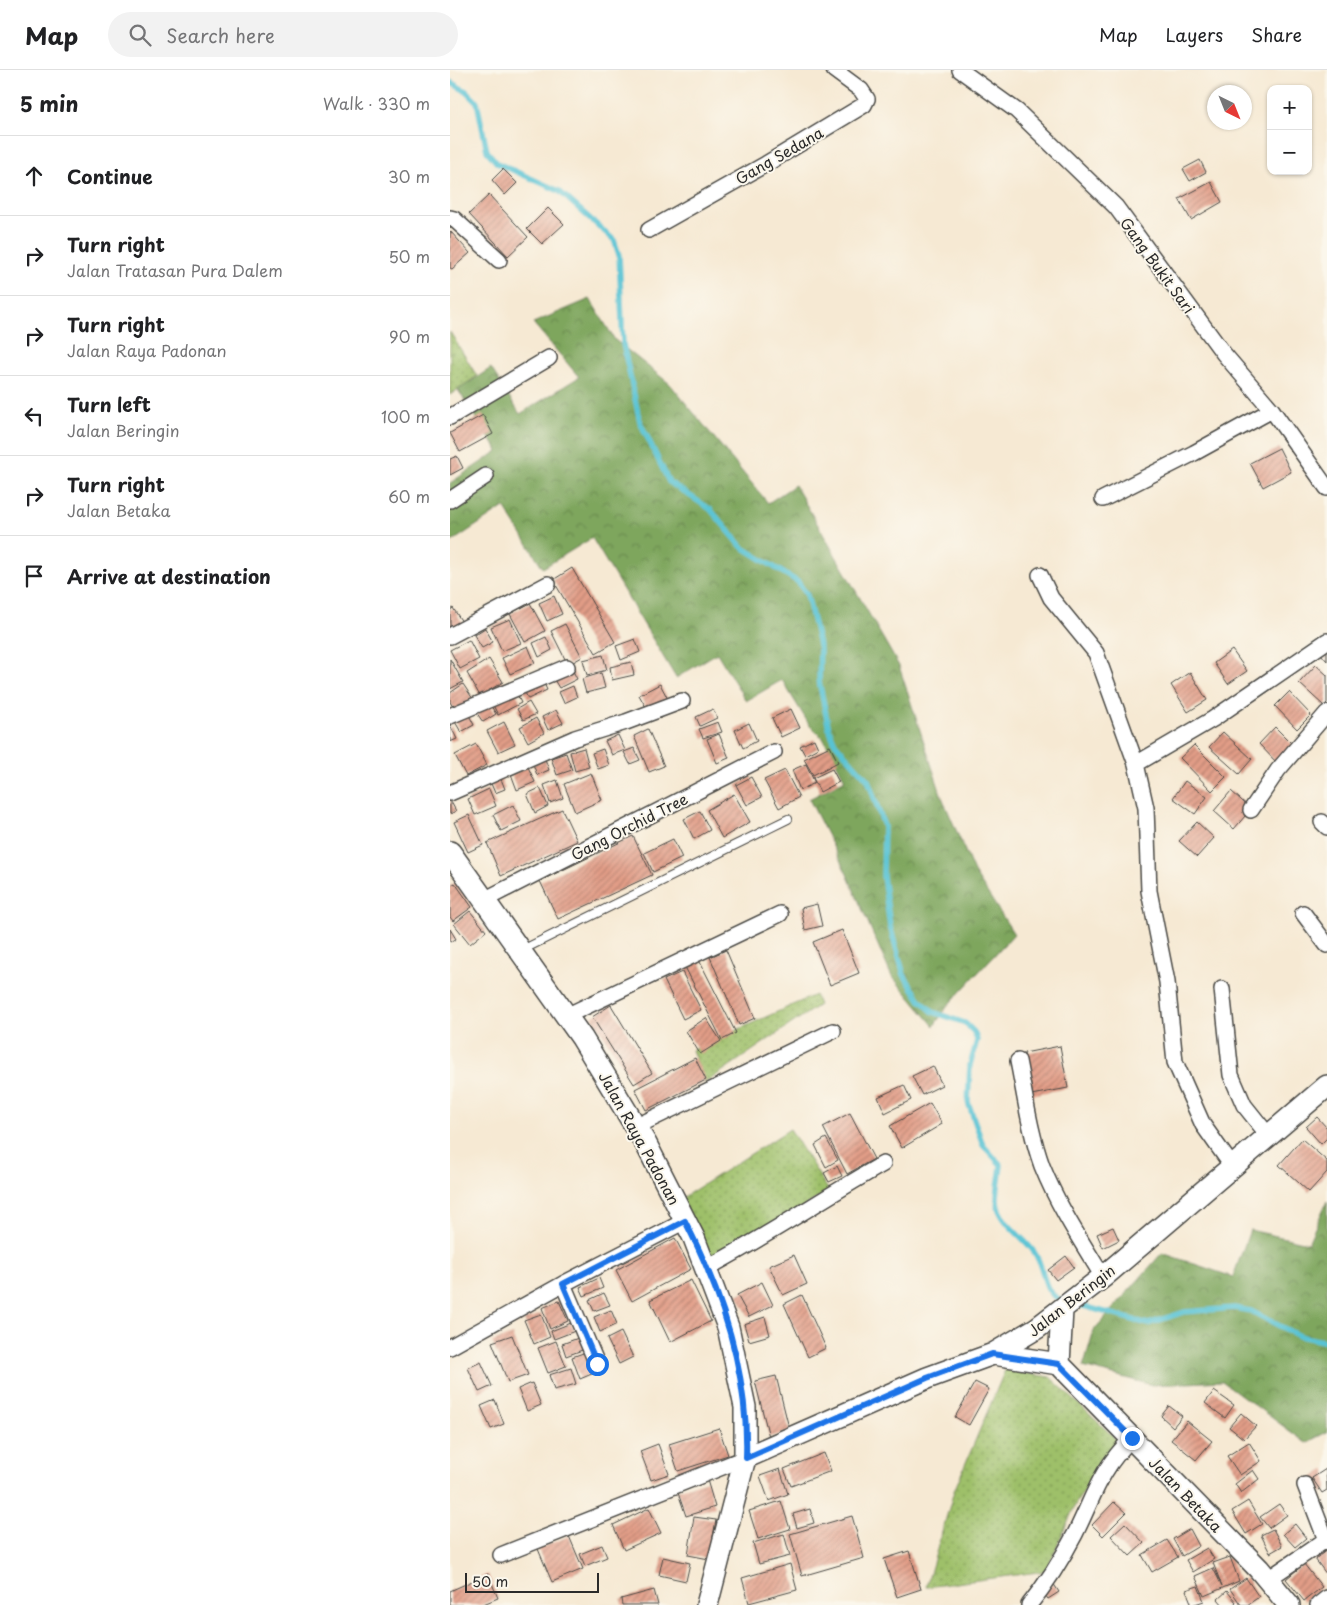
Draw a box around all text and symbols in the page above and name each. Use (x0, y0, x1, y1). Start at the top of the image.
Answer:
search box (108, 12, 458, 57)
text: Map (25, 17, 78, 53)
icon: search (126, 21, 154, 49)
text: Search here (166, 21, 275, 49)
text: Map (1099, 21, 1138, 48)
text: Layers (1166, 21, 1223, 48)
text: Share (1251, 21, 1302, 48)
north arrow (1207, 85, 1252, 130)
map controls (1267, 85, 1312, 175)
button: + (1267, 85, 1312, 130)
text: 5 min (20, 87, 78, 119)
text: Walk · 330 m (323, 91, 430, 115)
street label: Gang Sedana (731, 120, 828, 190)
button: − (1267, 130, 1312, 175)
icon: ahead (20, 162, 48, 190)
text: Continue (67, 162, 153, 190)
text: 30 m (388, 164, 430, 188)
street label: Gang Bukit Sari (1115, 212, 1201, 318)
text: Turn right (67, 230, 165, 258)
icon: right (20, 242, 48, 270)
text: 50 m (389, 244, 430, 268)
text: Jalan Tratasan Pura Dalem (67, 258, 283, 282)
text: Turn right (67, 310, 165, 338)
icon: right (20, 322, 48, 350)
text: 90 m (389, 324, 430, 348)
text: Jalan Raya Padonan (67, 338, 227, 362)
text: Turn left (67, 390, 151, 418)
icon: left (20, 402, 48, 430)
text: 100 m (381, 404, 430, 428)
text: Jalan Beringin (67, 418, 180, 442)
text: Turn right (67, 470, 165, 498)
icon: right (20, 482, 48, 510)
text: 60 m (388, 484, 430, 508)
text: Jalan Betaka (67, 498, 171, 522)
icon: arrive (20, 562, 48, 590)
text: Arrive at destination (67, 562, 271, 590)
street label: Gang Orchid Tree (567, 787, 691, 865)
street label: Jalan Raya Padonan (594, 1067, 686, 1209)
street label: Jalan Beringin (1022, 1258, 1120, 1342)
route start (586, 1353, 609, 1376)
route end (1121, 1427, 1144, 1450)
street label: Jalan Betaka (1144, 1451, 1228, 1537)
scale bar (465, 1570, 599, 1593)
text: 50 m (472, 1571, 508, 1592)

